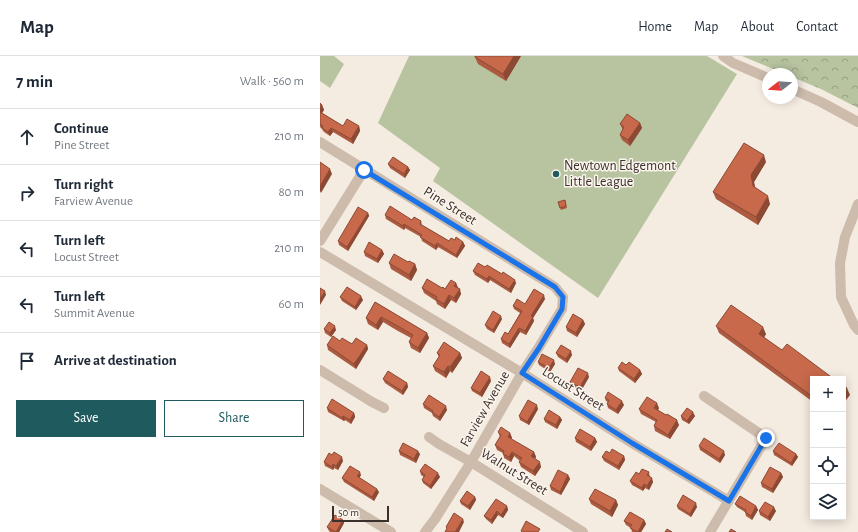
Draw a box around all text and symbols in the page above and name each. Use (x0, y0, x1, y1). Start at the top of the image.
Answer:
text: Map (20, 18, 54, 37)
text: Home (638, 20, 672, 34)
text: Map (694, 20, 718, 34)
text: About (740, 20, 774, 34)
text: Contact (796, 20, 838, 34)
north arrow (762, 68, 798, 104)
text: 7 min (16, 73, 53, 90)
text: Walk · 560 m (240, 75, 304, 88)
text: Continue (54, 121, 109, 136)
icon: ahead (16, 126, 38, 148)
text: 210 m (274, 130, 304, 143)
text: Pine Street (54, 139, 109, 152)
place label: Newtown Edgemont Little League (564, 159, 676, 189)
route start (355, 161, 373, 179)
marker: Newtown Edgemont Little League (551, 169, 561, 179)
text: Turn right (54, 177, 113, 192)
icon: right (16, 182, 38, 204)
street label: Pine Street (421, 184, 479, 228)
text: 80 m (278, 186, 304, 199)
text: Farview Avenue (54, 195, 133, 208)
text: Turn left (54, 233, 105, 248)
icon: left (16, 238, 38, 260)
text: 210 m (274, 242, 304, 255)
text: Locust Street (54, 251, 119, 264)
text: Turn left (54, 289, 105, 304)
icon: left (16, 294, 38, 316)
text: 60 m (278, 298, 304, 311)
text: Summit Avenue (54, 307, 135, 320)
icon: arrive (16, 350, 38, 372)
text: Arrive at destination (54, 353, 177, 368)
street label: Locust Street (540, 365, 607, 414)
street label: Farview Avenue (458, 369, 512, 449)
map controls (810, 376, 846, 520)
button: + (810, 376, 846, 412)
button: Save (16, 400, 156, 437)
button: Share (164, 400, 304, 437)
button: − (810, 412, 846, 448)
route end (757, 429, 775, 447)
street label: Walnut Street (478, 446, 550, 498)
button: locate (810, 448, 846, 484)
button: layers (810, 484, 846, 520)
scale bar (332, 504, 389, 523)
text: 50 m (338, 507, 359, 518)

